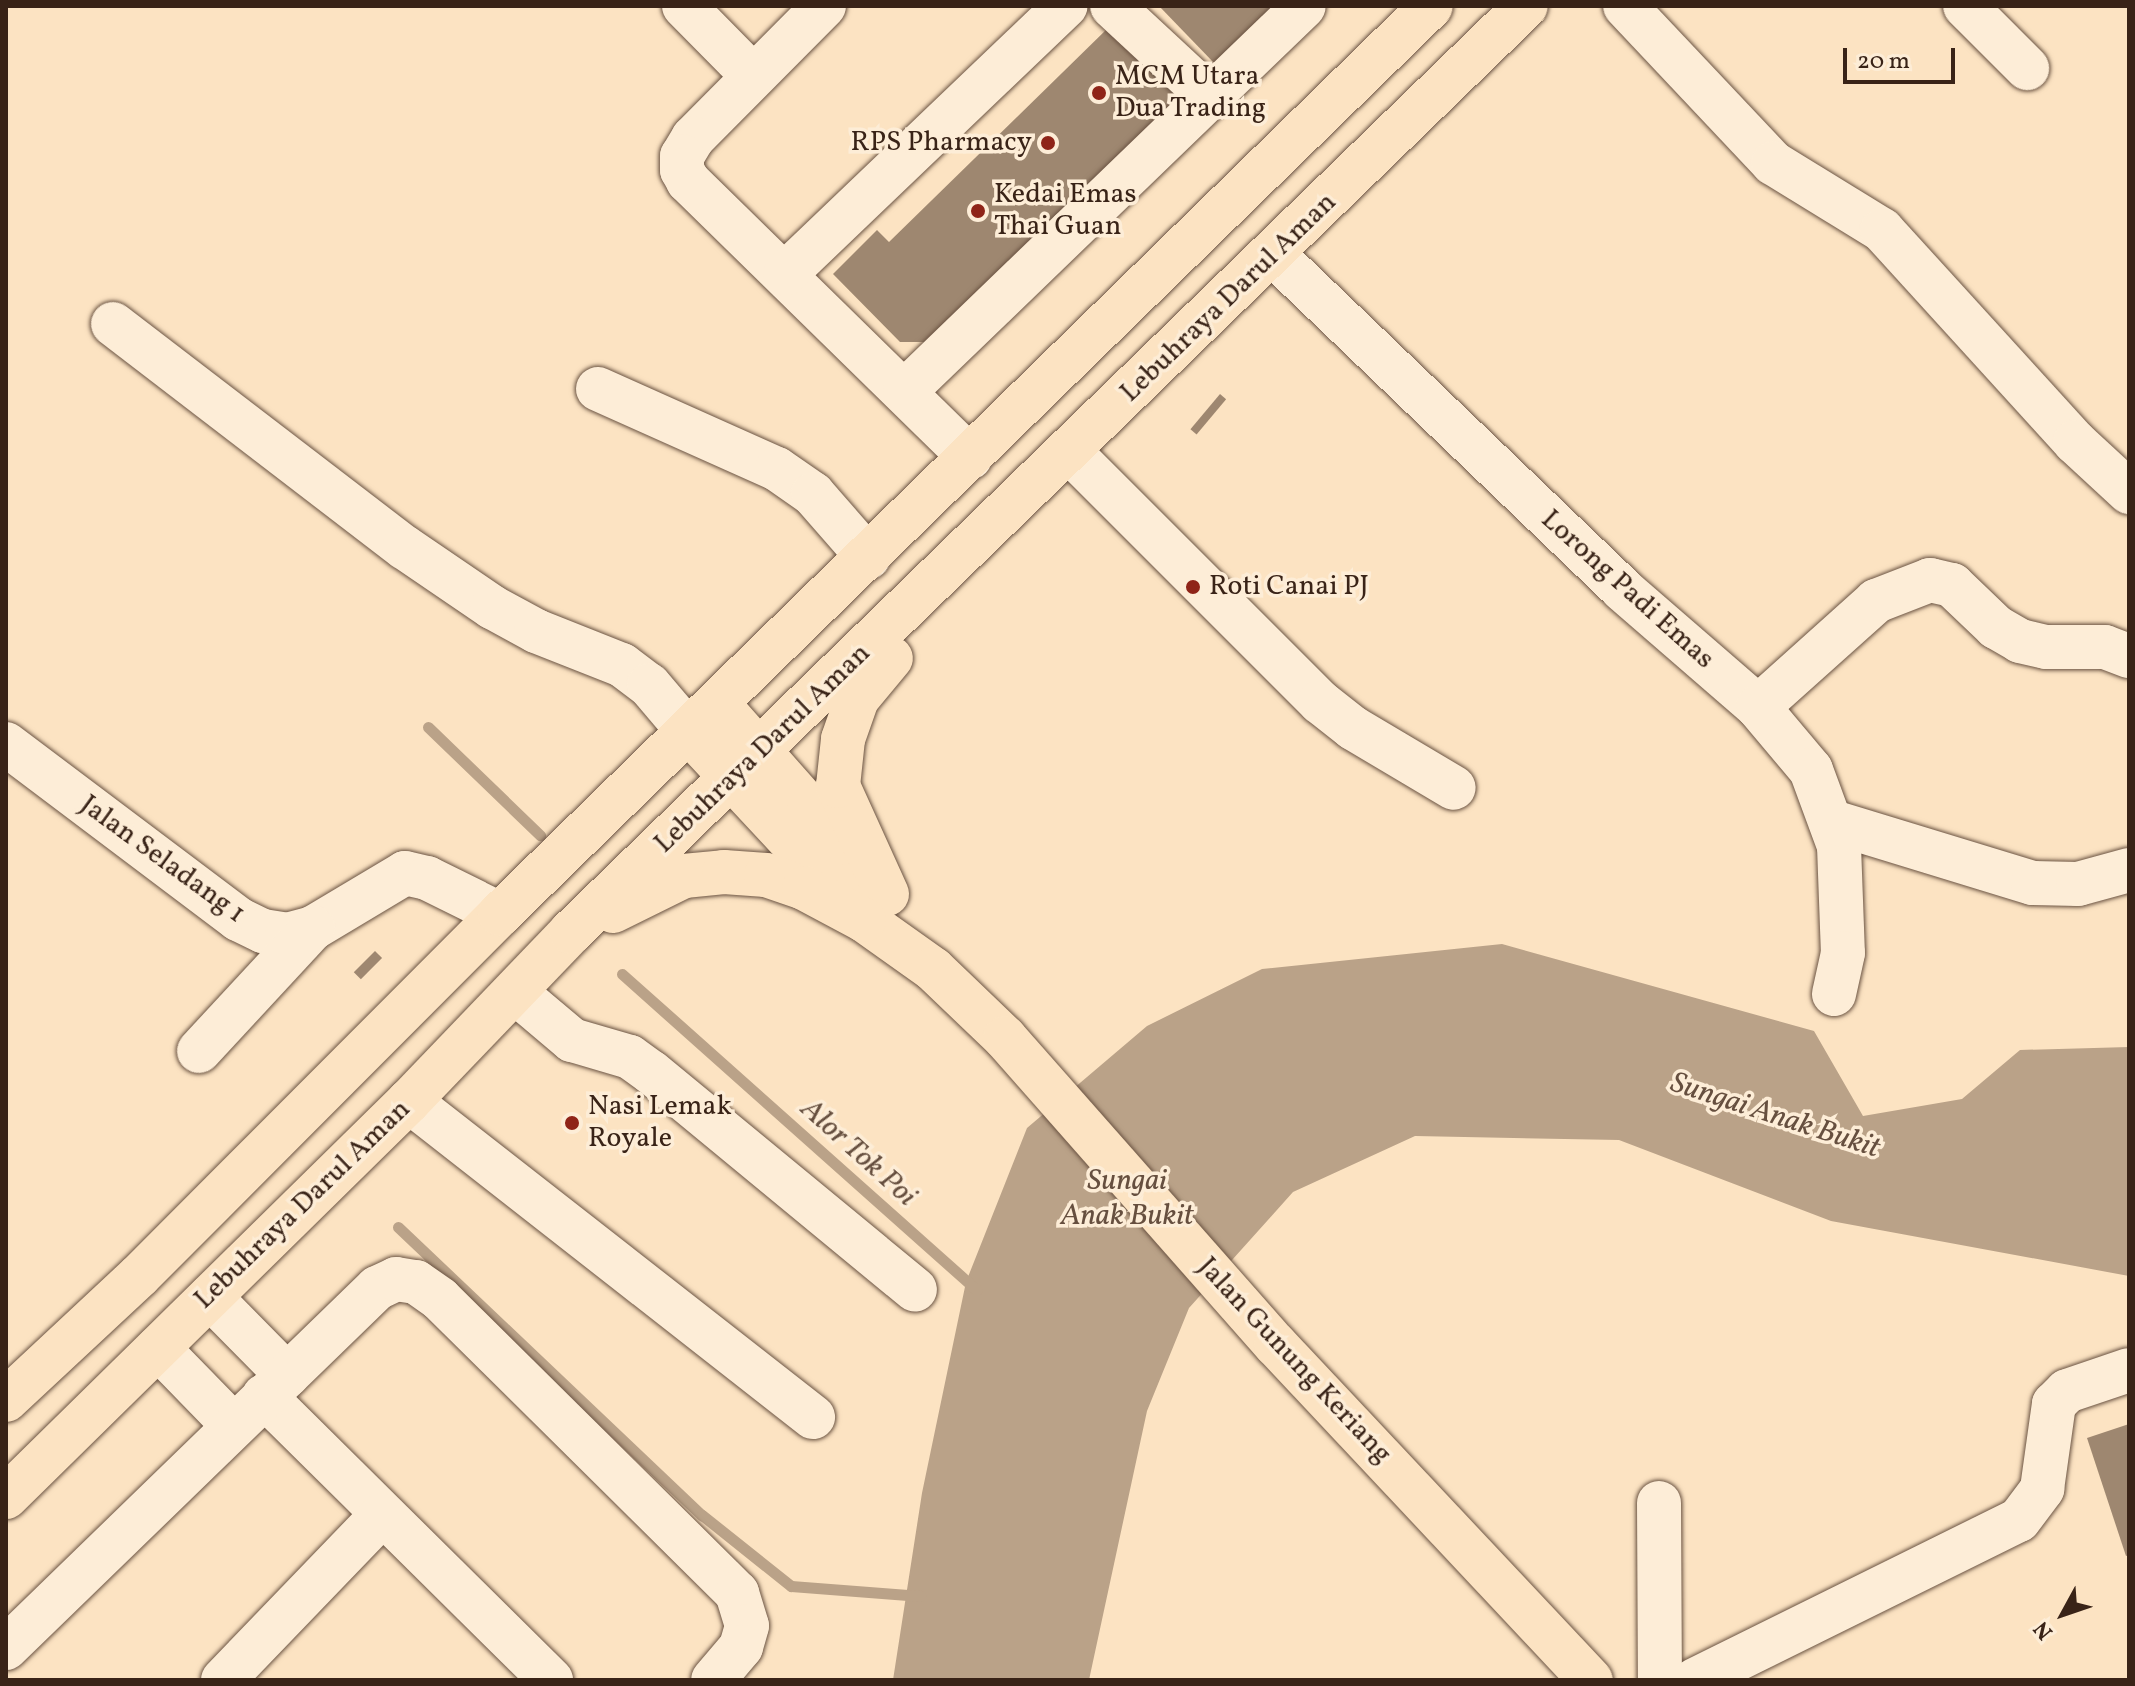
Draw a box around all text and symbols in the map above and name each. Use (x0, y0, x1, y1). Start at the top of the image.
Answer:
scale bar (1847, 32, 1959, 82)
text: 20 m (1857, 45, 1910, 79)
place label: MCM Utara Dua Trading (1115, 60, 1267, 126)
marker: MCM Utara Dua Trading (1090, 84, 1108, 102)
place label: RPS Pharmacy (851, 126, 1032, 160)
marker: RPS Pharmacy (1039, 134, 1057, 152)
place label: Kedai Emas Thai Guan (994, 178, 1136, 244)
street label: Lebuhraya Darul Aman (1114, 186, 1344, 410)
marker: Kedai Emas Thai Guan (969, 202, 987, 220)
street label: Lorong Padi Emas (1533, 503, 1721, 677)
place label: Roti Canai PJ (1209, 570, 1369, 604)
marker: Roti Canai PJ (1184, 578, 1202, 596)
street label: Lebuhraya Darul Aman (648, 637, 878, 861)
street label: Jalan Seladang 1 (73, 789, 251, 931)
water label: Sungai Anak Bukit (1666, 1065, 1884, 1167)
place label: Nasi Lemak Royale (588, 1090, 732, 1156)
water label: Alor Tok Poi (793, 1092, 923, 1214)
street label: Lebuhraya Darul Aman (188, 1093, 418, 1317)
marker: Nasi Lemak Royale (563, 1114, 581, 1132)
water label: Sungai Anak Bukit (1061, 1163, 1193, 1234)
street label: Jalan Gunung Keriang (1190, 1251, 1398, 1471)
north arrow (2023, 1574, 2103, 1654)
text: N (2027, 1614, 2061, 1646)

